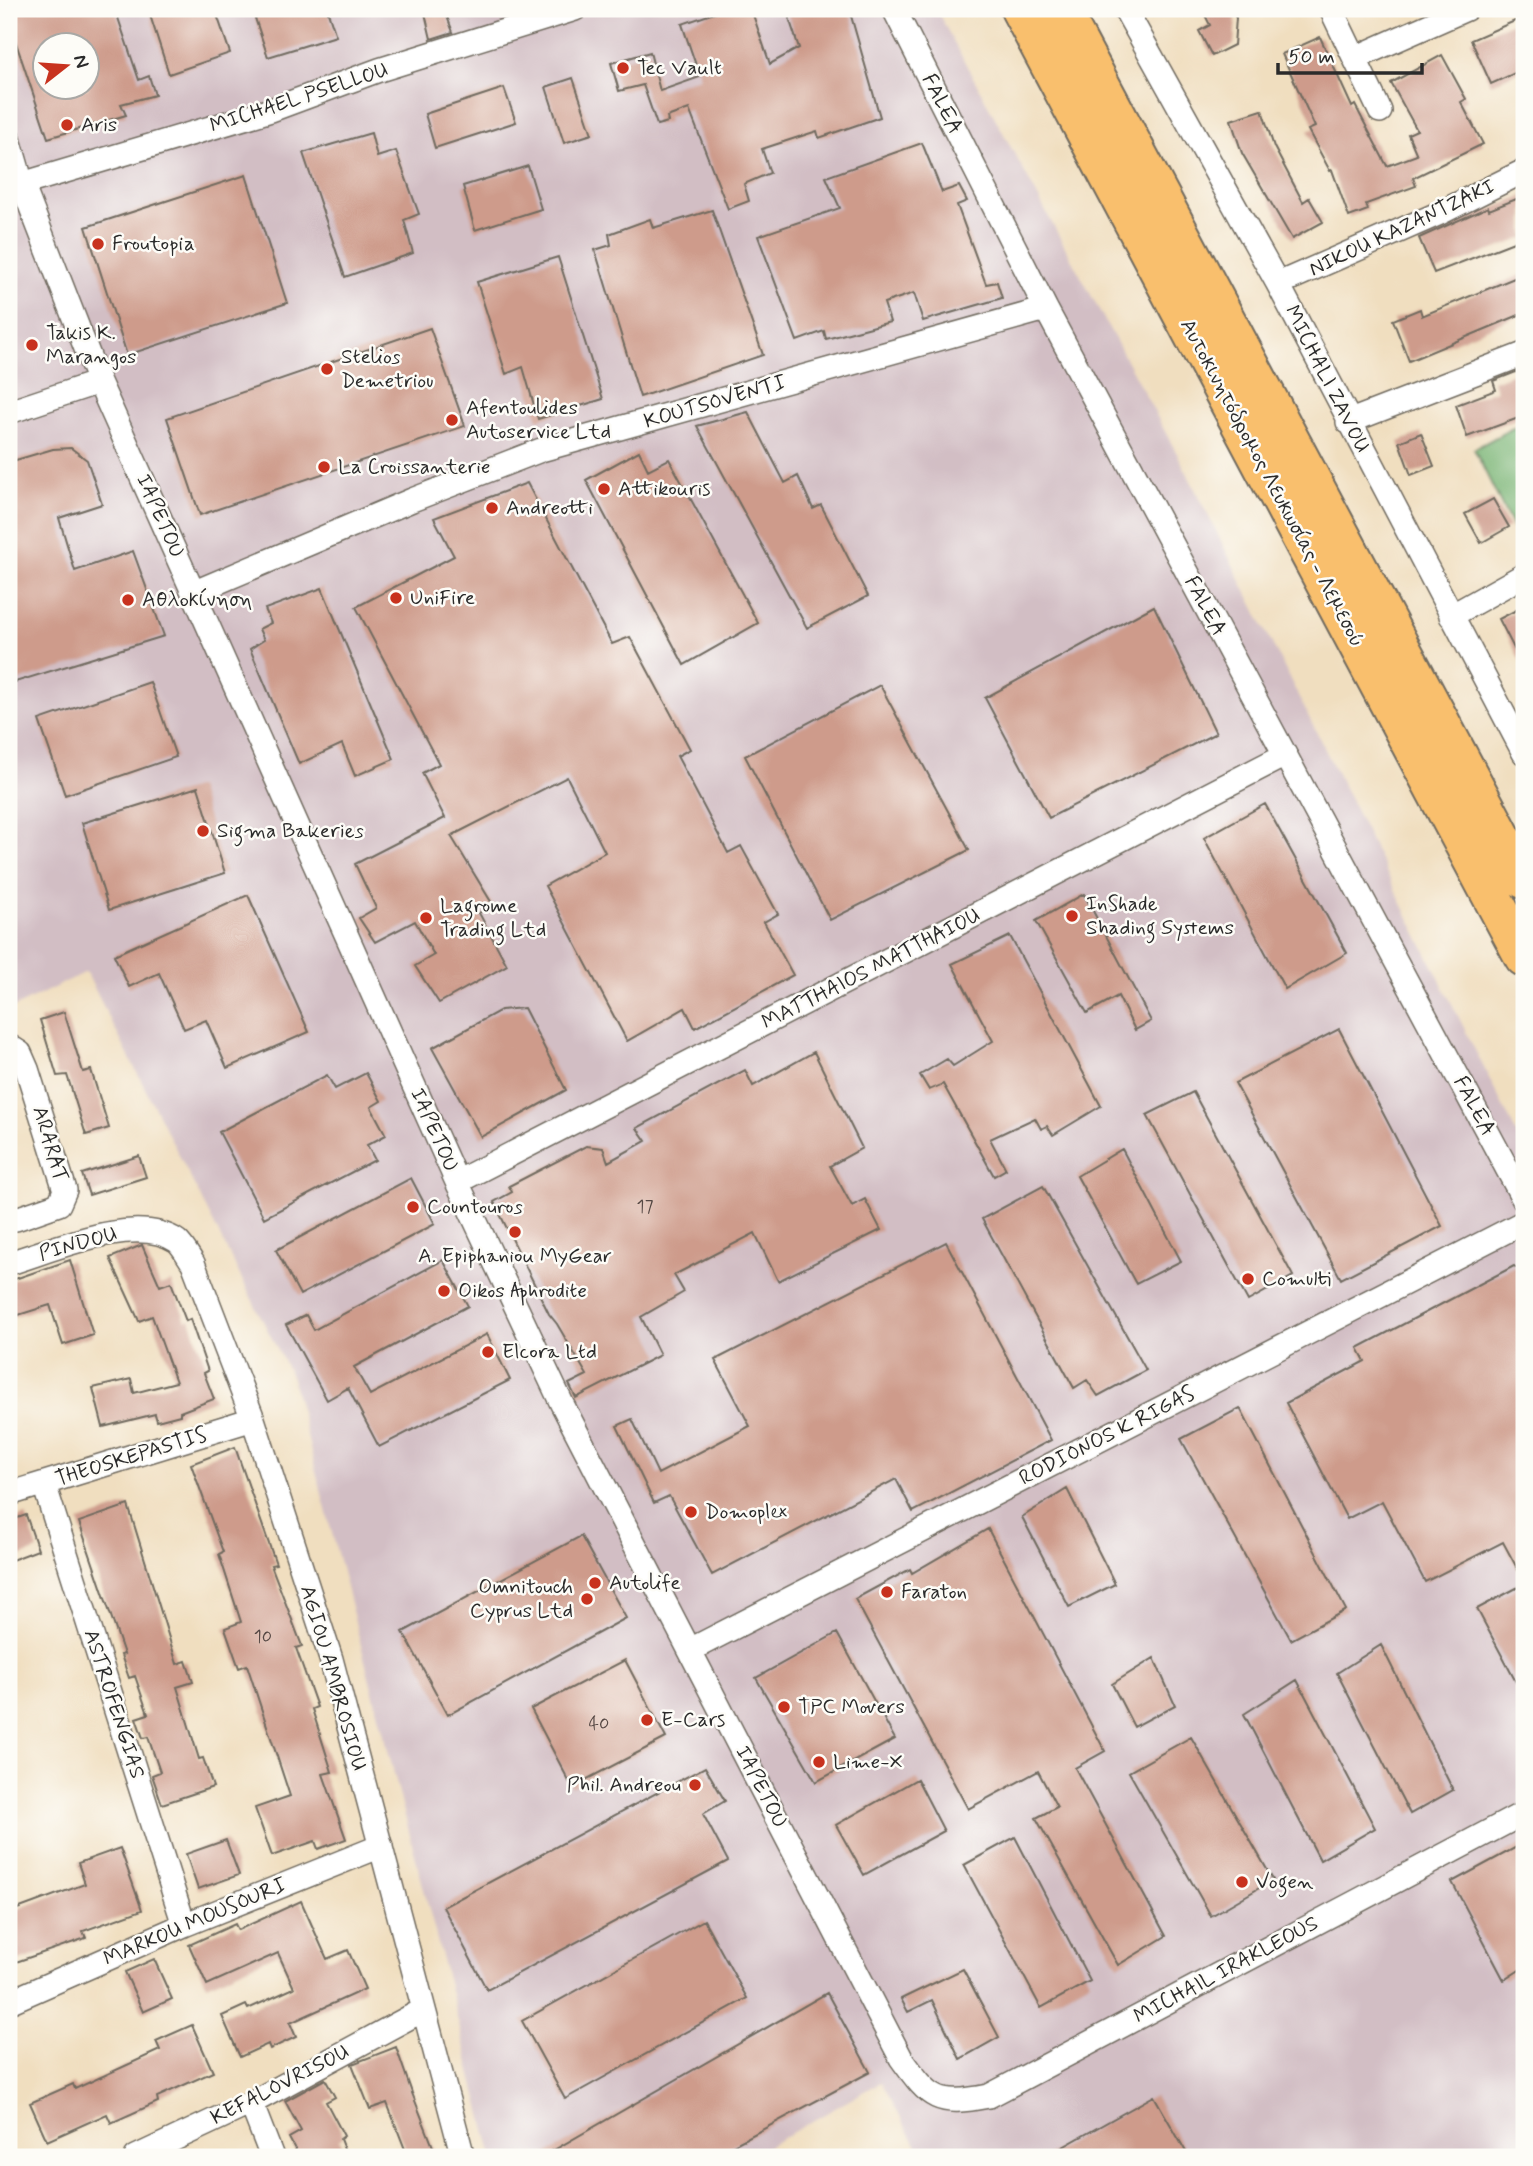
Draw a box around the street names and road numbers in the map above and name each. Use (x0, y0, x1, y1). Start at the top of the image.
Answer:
street label: MICHAEL PSELLOU (206, 56, 392, 140)
street label: FALEA (915, 69, 969, 139)
street label: NIKOU KAZANTZAKI (1305, 173, 1499, 283)
street label: MICHALI ZAVOU (1278, 301, 1376, 457)
street label: Αυτοκινητόδρομος Λευκωσίας - Λεμεσού (1173, 314, 1371, 652)
street label: KOUTSOVENTI (641, 368, 789, 436)
street label: IAPETOU (129, 470, 191, 562)
street label: FALEA (1178, 571, 1232, 641)
street label: MATTHAIOS MATTHAIOU (757, 902, 985, 1036)
street label: FALEA (1447, 1071, 1501, 1141)
street label: IAPETOU (403, 1084, 465, 1176)
street label: ARARAT (25, 1103, 75, 1185)
street label: PINDOU (36, 1220, 120, 1268)
street label: RODIONOS K RIGAS (1015, 1380, 1200, 1492)
street label: THEOSKEPASTIS (52, 1421, 210, 1493)
street label: AGIOU AMBROSIOU (293, 1582, 373, 1774)
street label: ASTROFENGIAS (77, 1626, 151, 1782)
street label: IAPETOU (728, 1741, 794, 1833)
street label: MARKOU MOUSOURI (99, 1871, 291, 1973)
street label: MICHAIL IRAKLEOUS (1129, 1909, 1323, 2031)
street label: KEFALOVRISOU (206, 2038, 354, 2132)

